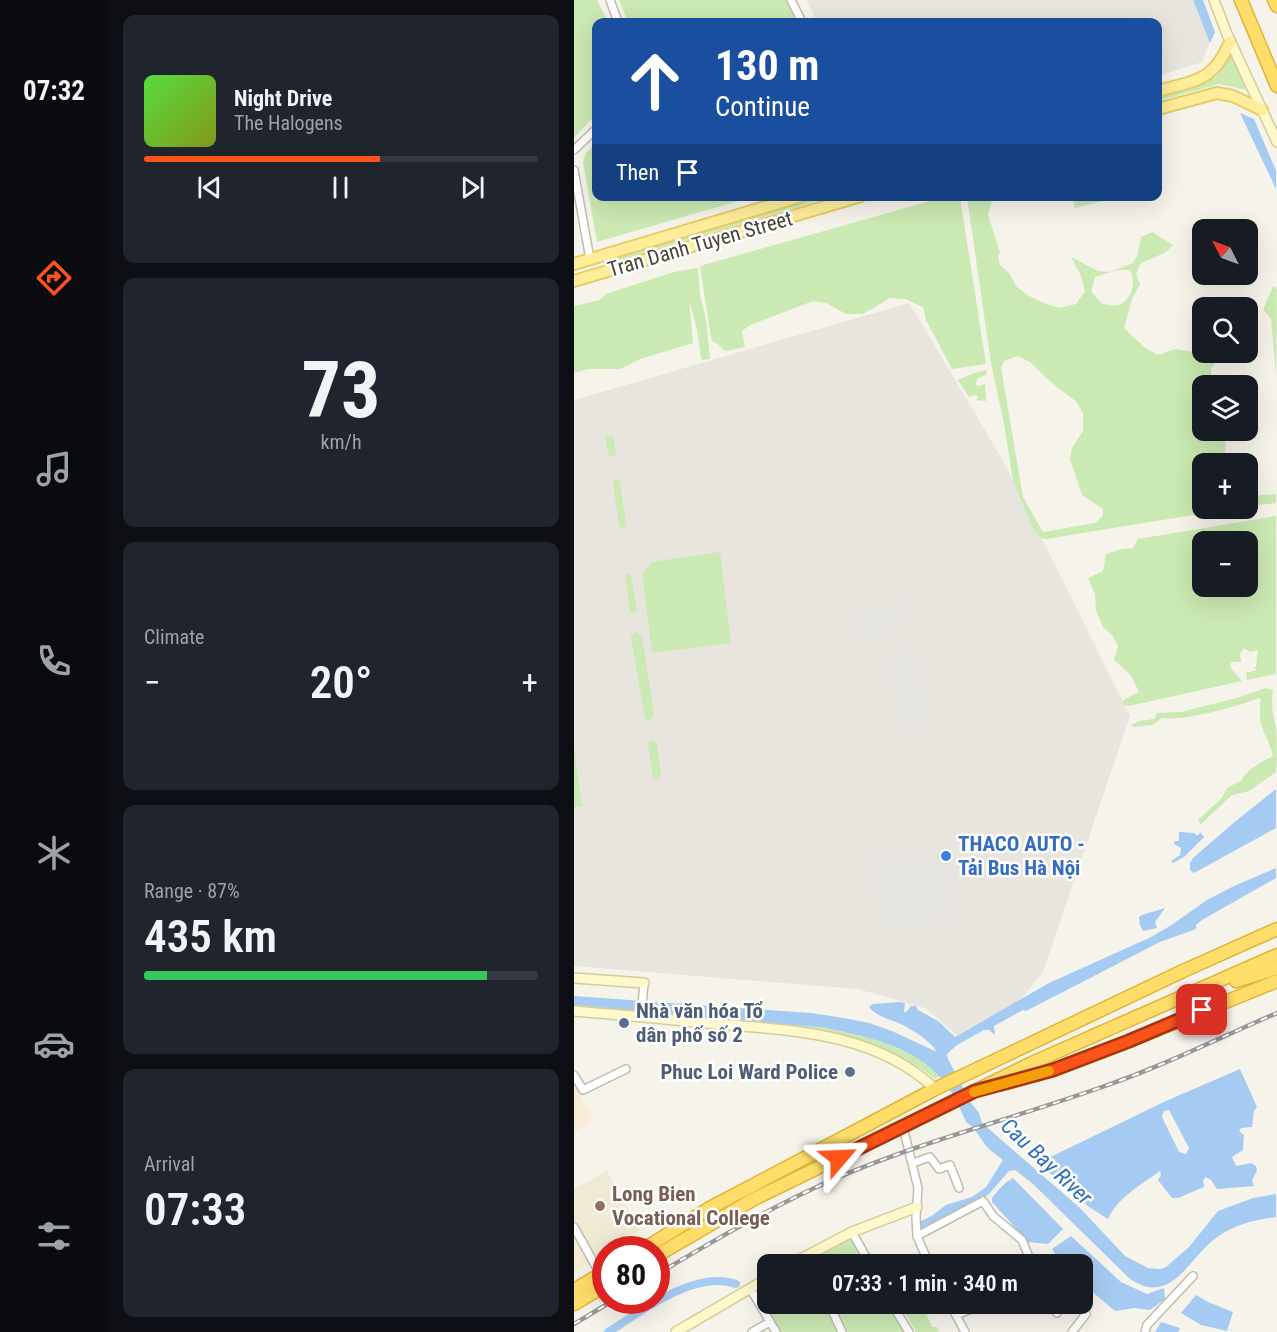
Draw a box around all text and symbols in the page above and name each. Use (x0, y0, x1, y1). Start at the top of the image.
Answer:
text: 130 m (715, 41, 820, 90)
icon: ahead (616, 42, 694, 120)
text: 07:32 (23, 75, 85, 107)
text: Night Drive (234, 86, 332, 111)
text: Continue (715, 91, 810, 123)
text: The Halogens (234, 111, 343, 135)
icon: arrive (671, 156, 704, 189)
text: Then (616, 160, 659, 185)
icon: previous (193, 171, 226, 204)
icon: pause (324, 171, 357, 204)
icon: next (456, 171, 489, 204)
street label: Tran Danh Tuyen Street (605, 206, 795, 282)
north arrow (1192, 219, 1258, 285)
map controls (1192, 219, 1258, 597)
icon: directions (33, 257, 75, 299)
button: search (1192, 297, 1258, 363)
text: 73 (302, 345, 380, 436)
button: layers (1192, 375, 1258, 441)
text: km/h (320, 430, 362, 454)
icon: music (33, 448, 75, 490)
button: + (1192, 453, 1258, 519)
button: − (1192, 531, 1258, 597)
text: Climate (144, 625, 204, 649)
icon: phone (33, 640, 75, 682)
text: 20° (310, 656, 372, 709)
text: − (144, 663, 161, 702)
text: + (522, 663, 538, 702)
icon: climate (33, 832, 75, 874)
place label: THACO AUTO - Tải Bus Hà Nội (958, 832, 1085, 880)
marker: THACO AUTO - Tải Bus Hà Nội (939, 849, 953, 863)
text: Range · 87% (144, 879, 240, 903)
text: 435 km (144, 910, 277, 963)
pin (1176, 984, 1227, 1035)
icon: arrive (1185, 993, 1218, 1026)
place label: Nhà văn hóa Tổ dân phố số 2 (636, 999, 763, 1047)
marker: Nhà văn hóa Tổ dân phố số 2 (617, 1016, 631, 1030)
icon: car (33, 1023, 75, 1065)
place label: Phuc Loi Ward Police (660, 1060, 838, 1084)
marker: Phuc Loi Ward Police (843, 1065, 857, 1079)
water label: Cau Bay River (996, 1113, 1098, 1210)
position arrow (807, 1126, 871, 1190)
text: Arrival (144, 1152, 195, 1176)
place label: Long Bien Vocational College (612, 1182, 770, 1230)
text: 07:33 (144, 1183, 246, 1236)
marker: Long Bien Vocational College (593, 1199, 607, 1213)
icon: filters (33, 1215, 75, 1257)
speed limit sign: 80 (592, 1236, 670, 1314)
text: 07:33 · 1 min · 340 m (832, 1271, 1018, 1296)

